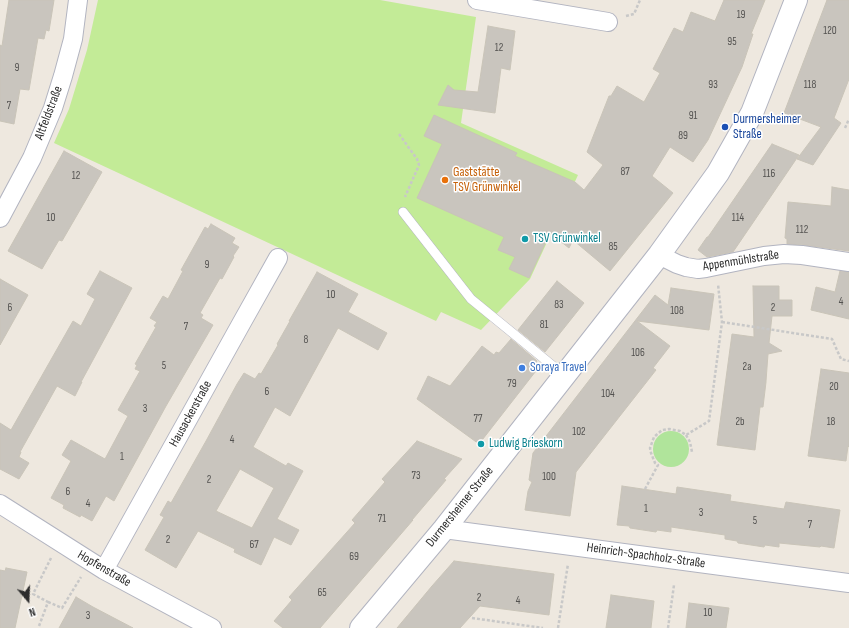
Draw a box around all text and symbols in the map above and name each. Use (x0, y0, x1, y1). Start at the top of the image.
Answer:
house number: 19 (737, 8, 745, 22)
house number: 120 (823, 24, 837, 38)
house number: 95 (727, 35, 737, 49)
house number: 12 (495, 41, 503, 55)
house number: 9 (15, 61, 19, 75)
house number: 93 (708, 78, 718, 92)
house number: 118 (804, 78, 816, 92)
street label: Altfeldstraße (32, 84, 66, 142)
house number: 7 (7, 99, 11, 113)
house number: 91 (689, 109, 697, 123)
place label: Durmersheimer Straße (733, 112, 801, 143)
marker: Durmersheimer Straße (720, 122, 730, 132)
house number: 89 (678, 129, 688, 143)
place label: Gaststätte TSV Grünwinkel (453, 165, 521, 196)
house number: 87 (620, 165, 630, 179)
house number: 116 (763, 167, 775, 181)
house number: 12 (72, 169, 80, 183)
marker: Gaststätte TSV Grünwinkel (440, 175, 450, 185)
house number: 10 (47, 211, 55, 225)
house number: 114 (732, 211, 744, 225)
house number: 112 (796, 223, 808, 237)
place label: TSV Grünwinkel (533, 231, 601, 247)
marker: TSV Grünwinkel (520, 234, 530, 244)
house number: 85 (608, 240, 618, 254)
street label: Appenmühlstraße (702, 247, 780, 275)
house number: 9 (205, 258, 209, 272)
house number: 10 (327, 288, 335, 302)
house number: 4 (839, 295, 843, 309)
house number: 83 (554, 298, 564, 312)
house number: 6 (8, 301, 12, 315)
house number: 2 (771, 301, 775, 315)
house number: 108 (670, 304, 684, 318)
house number: 81 (540, 318, 548, 332)
house number: 7 (184, 320, 188, 334)
house number: 8 (304, 333, 308, 347)
house number: 106 (631, 346, 645, 360)
house number: 5 (162, 359, 166, 373)
place label: Soraya Travel (530, 360, 587, 376)
house number: 2a (743, 360, 751, 374)
marker: Soraya Travel (517, 363, 527, 373)
house number: 79 (507, 377, 517, 391)
street label: Hausackerstraße (166, 378, 216, 450)
house number: 20 (829, 380, 839, 394)
house number: 6 (265, 385, 269, 399)
house number: 104 (601, 387, 615, 401)
house number: 3 (143, 402, 147, 416)
house number: 77 (474, 412, 482, 426)
house number: 2b (735, 415, 745, 429)
house number: 18 (827, 415, 835, 429)
house number: 102 (572, 425, 586, 439)
house number: 4 (230, 433, 234, 447)
place label: Ludwig Brieskorn (489, 436, 563, 452)
marker: Ludwig Brieskorn (476, 439, 486, 449)
house number: 1 (120, 450, 124, 464)
street label: Durmersheimer Straße (423, 464, 497, 550)
house number: 73 (411, 469, 421, 483)
house number: 100 (542, 470, 556, 484)
house number: 2 (207, 473, 211, 487)
house number: 6 (66, 485, 70, 499)
house number: 4 (86, 497, 90, 511)
house number: 1 (644, 502, 648, 516)
house number: 3 (699, 506, 703, 520)
house number: 71 (378, 512, 386, 526)
house number: 5 (753, 514, 757, 528)
house number: 7 (808, 518, 812, 532)
house number: 2 (166, 533, 170, 547)
house number: 67 (249, 538, 259, 552)
street label: Heinrich-Spachholz-Straße (586, 540, 706, 572)
street label: Hopfenstraße (74, 547, 134, 591)
house number: 69 (349, 550, 359, 564)
north arrow (8, 580, 48, 620)
house number: 65 (317, 586, 327, 600)
house number: 2 (477, 591, 481, 605)
house number: 4 (516, 594, 520, 608)
text: N (27, 605, 37, 619)
house number: 10 (704, 606, 712, 620)
house number: 3 (86, 609, 90, 623)

